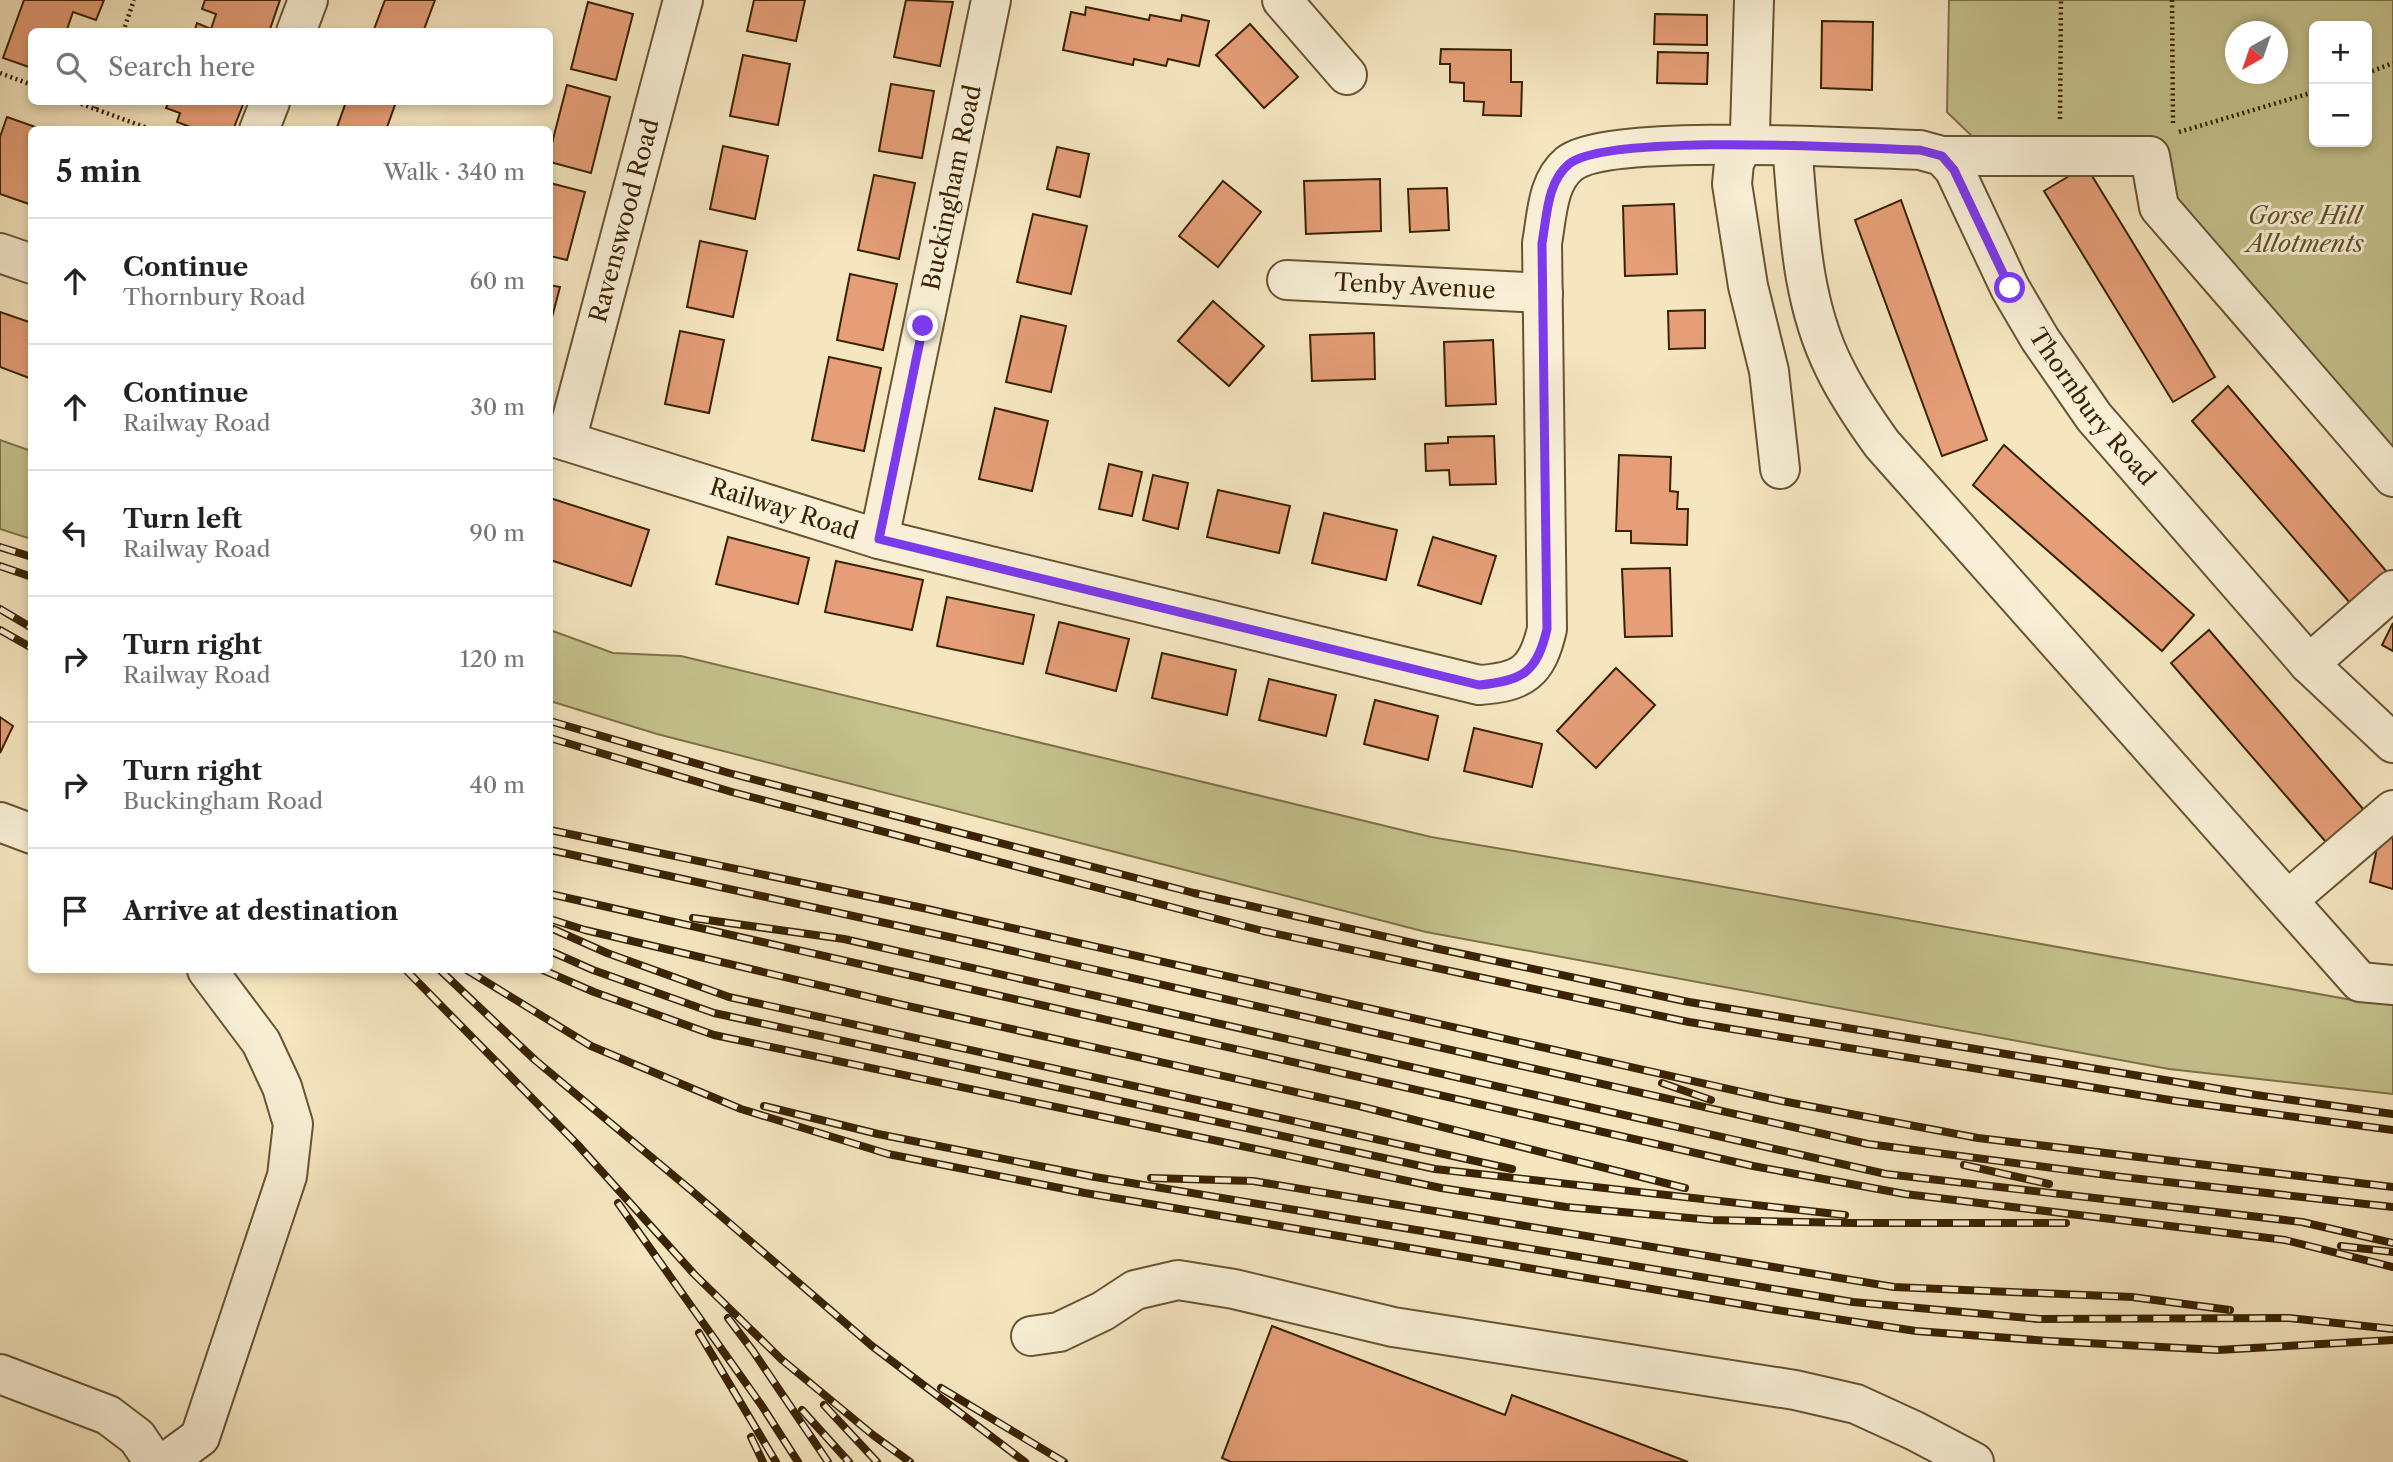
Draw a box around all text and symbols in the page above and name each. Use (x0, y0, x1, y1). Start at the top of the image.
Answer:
north arrow (2225, 21, 2288, 84)
map controls (2309, 21, 2372, 147)
button: + (2309, 21, 2372, 84)
search box (28, 28, 553, 105)
icon: search (52, 48, 90, 86)
text: Search here (108, 51, 255, 83)
street label: Buckingham Road (916, 82, 987, 293)
button: − (2309, 84, 2372, 147)
street label: Ravenswood Road (583, 115, 665, 326)
text: 5 min (56, 153, 141, 190)
text: Walk · 340 m (383, 158, 525, 186)
park label: Gorse Hill Allotments (2242, 201, 2364, 258)
text: Continue (123, 251, 248, 283)
icon: ahead (56, 262, 94, 300)
text: 60 m (469, 267, 525, 295)
street label: Tenby Avenue (1333, 267, 1496, 305)
route start (1994, 272, 2025, 303)
text: Thornbury Road (123, 283, 306, 311)
route end (907, 310, 938, 341)
street label: Thornbury Road (2023, 323, 2162, 491)
text: Continue (123, 377, 248, 409)
icon: ahead (56, 388, 94, 426)
text: 30 m (470, 393, 525, 421)
text: Railway Road (123, 409, 271, 437)
street label: Railway Road (706, 472, 862, 546)
text: Turn left (123, 503, 242, 535)
icon: left (56, 514, 94, 552)
text: 90 m (469, 519, 525, 547)
text: Railway Road (123, 535, 271, 563)
text: Turn right (123, 629, 262, 661)
icon: right (56, 640, 94, 678)
text: 120 m (460, 645, 525, 673)
text: Railway Road (123, 661, 271, 689)
text: Turn right (123, 755, 262, 787)
icon: right (56, 766, 94, 804)
text: 40 m (470, 771, 525, 799)
text: Buckingham Road (123, 787, 323, 815)
icon: arrive (56, 892, 94, 930)
text: Arrive at destination (123, 895, 398, 927)

